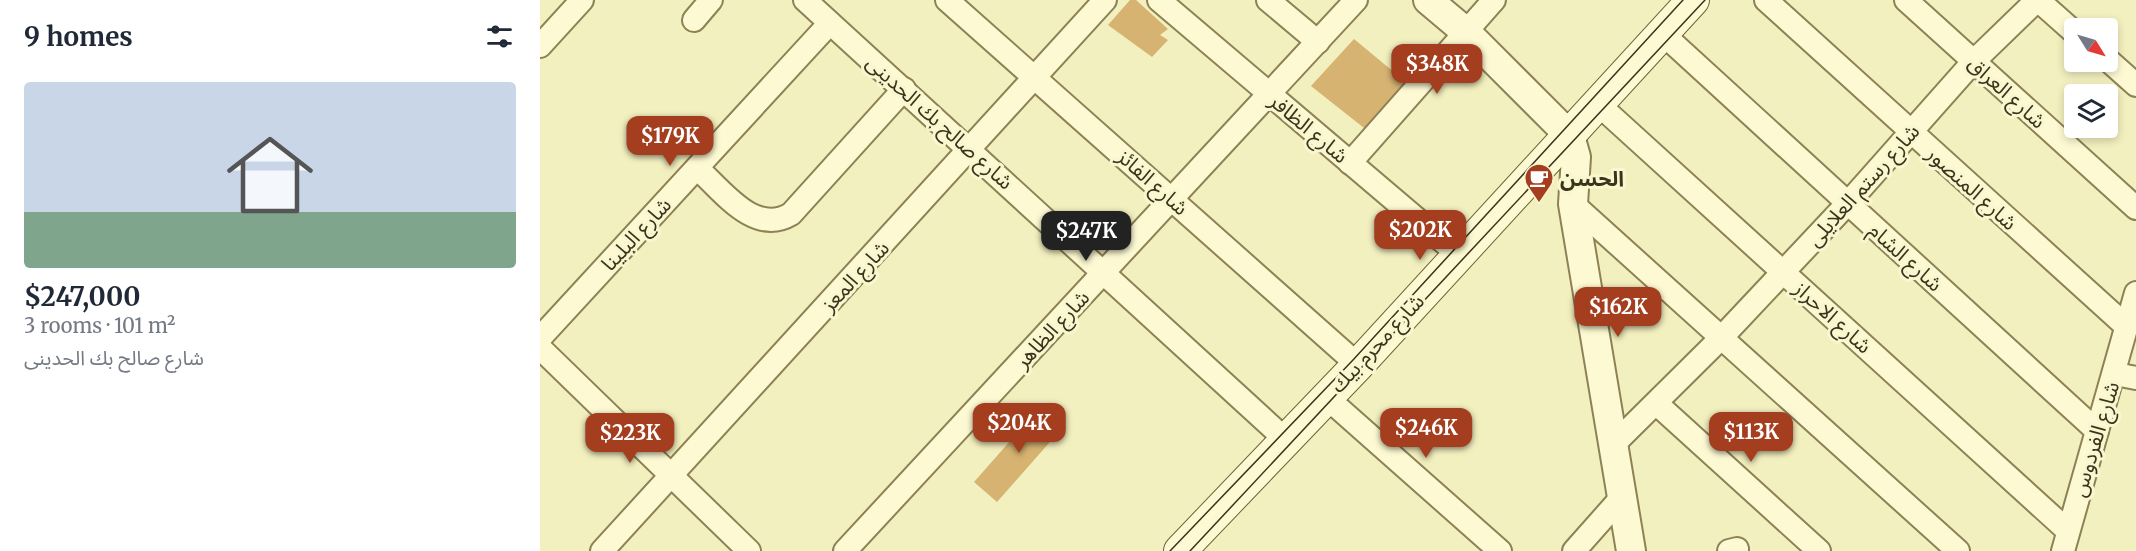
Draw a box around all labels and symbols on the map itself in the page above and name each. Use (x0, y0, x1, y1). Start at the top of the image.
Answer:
north arrow (2064, 18, 2118, 72)
pin: $348K (1395, 44, 1479, 95)
street label: شارع صالح بك الحدينى (859, 49, 1019, 197)
street label: شارع العراق (1961, 50, 2052, 136)
street label: شارع الظافر (1262, 86, 1354, 170)
pin: $179K (628, 116, 712, 167)
street label: شارع رستم العلايلى (1801, 118, 1927, 253)
street label: شارع المنصور (1919, 139, 2023, 237)
street label: شارع الفائز (1110, 142, 1194, 223)
cafe icon: الحسن (1523, 162, 1555, 204)
place label: الحسن (1560, 165, 1624, 192)
street label: شارع البلينا (595, 192, 678, 278)
pin: $202K (1378, 210, 1462, 261)
pin: $247K (1044, 211, 1128, 262)
street label: شارع الشام (1861, 217, 1949, 300)
street label: شارع المعز (815, 235, 896, 319)
street label: شارع الاحراز (1786, 274, 1878, 361)
street label: شارع الظاهر (1008, 284, 1097, 376)
pin: $162K (1576, 287, 1660, 338)
street label: شارع محرم بيك (1324, 288, 1432, 400)
street label: شارع الفردوس (2065, 378, 2127, 501)
pin: $204K (977, 403, 1061, 454)
pin: $246K (1384, 408, 1468, 459)
pin: $113K (1709, 412, 1793, 463)
pin: $223K (588, 413, 672, 464)

